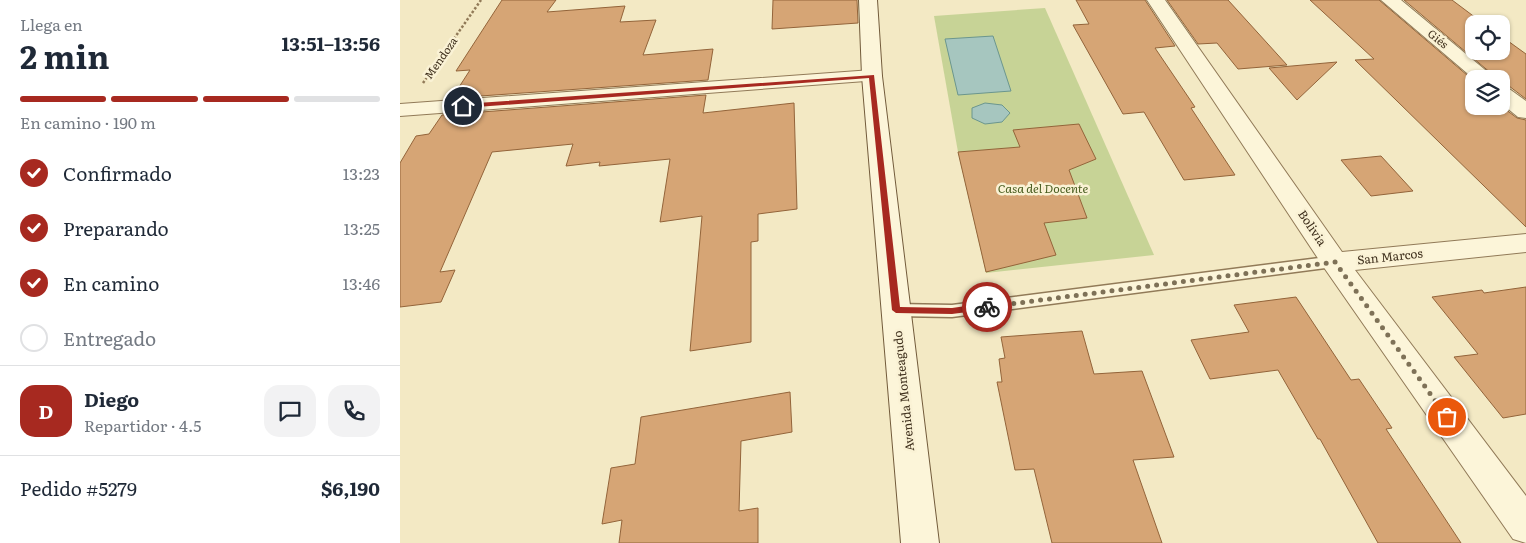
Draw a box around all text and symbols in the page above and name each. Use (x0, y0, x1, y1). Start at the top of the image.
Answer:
text: Llega en (20, 12, 83, 36)
map controls (1465, 15, 1510, 115)
button: locate (1465, 15, 1510, 60)
street label: Giés (1425, 25, 1452, 52)
text: 13:51–13:56 (281, 29, 380, 57)
text: 2 min (20, 31, 109, 79)
street label: Mendoza (420, 33, 461, 82)
button: layers (1465, 70, 1510, 115)
pin (442, 85, 484, 127)
icon: home (449, 92, 477, 120)
text: En camino · 190 m (20, 110, 156, 134)
icon: check (20, 159, 48, 187)
text: Confirmado (63, 159, 172, 187)
text: 13:23 (343, 161, 380, 185)
park label: Casa del Docente (998, 179, 1088, 197)
street label: Bolivia (1294, 206, 1332, 249)
icon: check (20, 214, 48, 242)
text: Preparando (63, 214, 169, 242)
text: 13:25 (343, 216, 380, 240)
street label: San Marcos (1356, 244, 1424, 268)
icon: check (20, 269, 48, 297)
text: En camino (63, 269, 159, 297)
text: 13:46 (342, 271, 380, 295)
courier (962, 282, 1012, 332)
icon: bike (973, 293, 1001, 321)
text: Entregado (63, 324, 156, 352)
street label: Avenida Monteagudo (888, 330, 918, 452)
text: Diego (84, 385, 139, 413)
button: chat (264, 385, 316, 437)
button: phone (328, 385, 380, 437)
pin (1426, 396, 1468, 438)
text: D (39, 397, 53, 425)
icon: bag (1433, 403, 1461, 431)
text: Repartidor · 4.5 (84, 413, 201, 437)
text: Pedido #5279 (20, 474, 137, 502)
text: $6,190 (321, 474, 380, 502)

